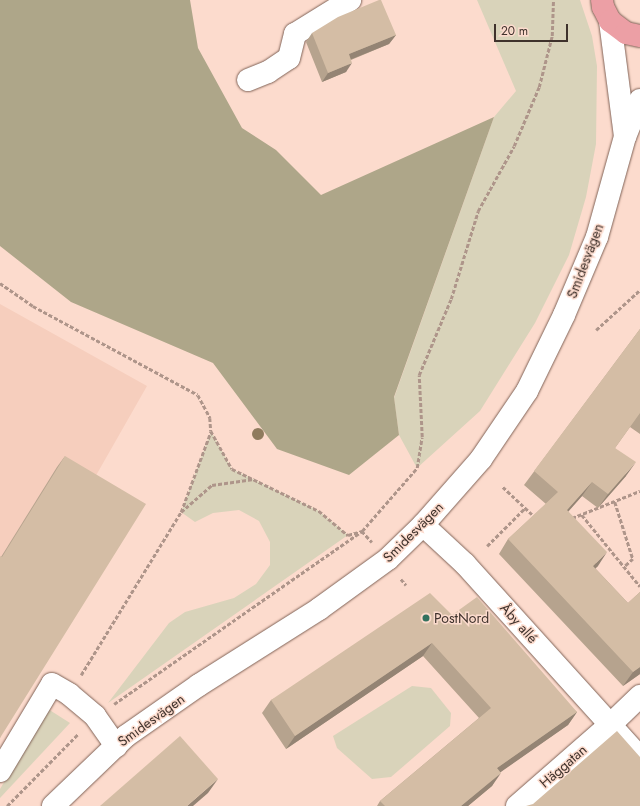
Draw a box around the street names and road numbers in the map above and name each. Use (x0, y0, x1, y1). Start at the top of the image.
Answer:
street label: Smidesvägen (563, 221, 607, 301)
street label: Smidesvägen (379, 498, 447, 566)
street label: Åby allé (497, 600, 541, 646)
street label: Smidesvägen (114, 690, 188, 750)
street label: Häggatan (536, 741, 590, 791)

